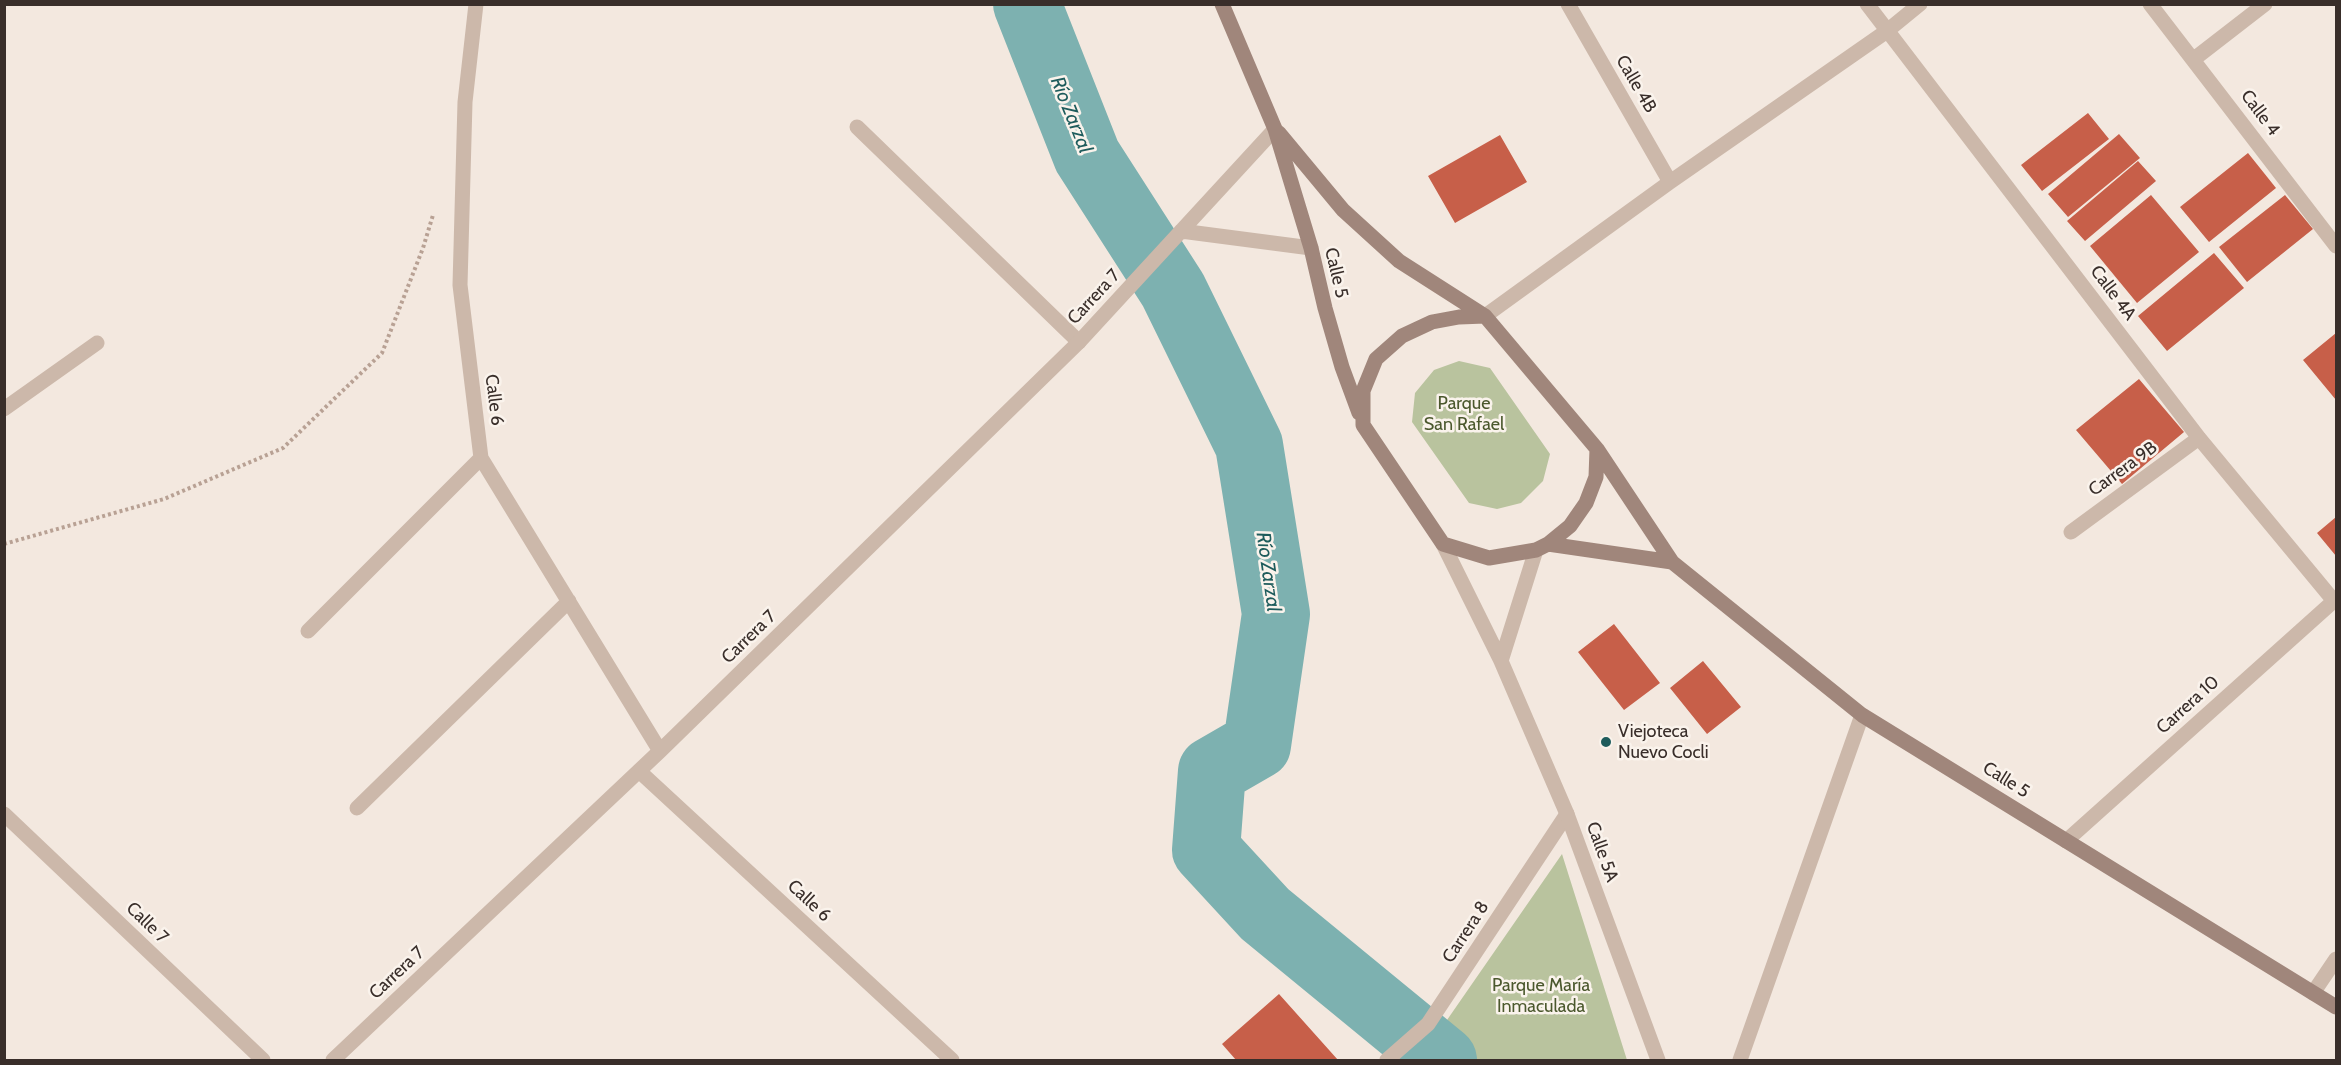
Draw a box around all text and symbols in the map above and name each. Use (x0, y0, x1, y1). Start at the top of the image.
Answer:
street label: Calle 4B (1611, 52, 1661, 116)
water label: Río Zarzal (1045, 73, 1097, 157)
street label: Calle 4 (2236, 86, 2284, 140)
street label: Calle 5 (1320, 246, 1352, 300)
street label: Calle 4A (2085, 261, 2141, 325)
street label: Carrera 7 (1063, 265, 1125, 329)
street label: Calle 6 (480, 373, 508, 427)
park label: Parque San Rafael (1424, 393, 1504, 436)
street label: Carrera 9B (2085, 437, 2161, 501)
water label: Río Zarzal (1251, 530, 1285, 614)
street label: Carrera 7 (717, 606, 781, 668)
street label: Carrera 10 (2152, 671, 2224, 739)
place label: Viejoteca Nuevo Cocli (1618, 721, 1709, 764)
marker: Viejoteca Nuevo Cocli (1599, 735, 1613, 749)
street label: Calle 5 (1979, 757, 2033, 803)
street label: Calle 5A (1581, 819, 1623, 885)
street label: Calle 6 (783, 875, 835, 927)
street label: Carrera 8 (1438, 897, 1494, 967)
street label: Calle 7 (121, 898, 173, 948)
street label: Carrera 7 (365, 942, 429, 1004)
park label: Parque María Inmaculada (1492, 975, 1590, 1018)

